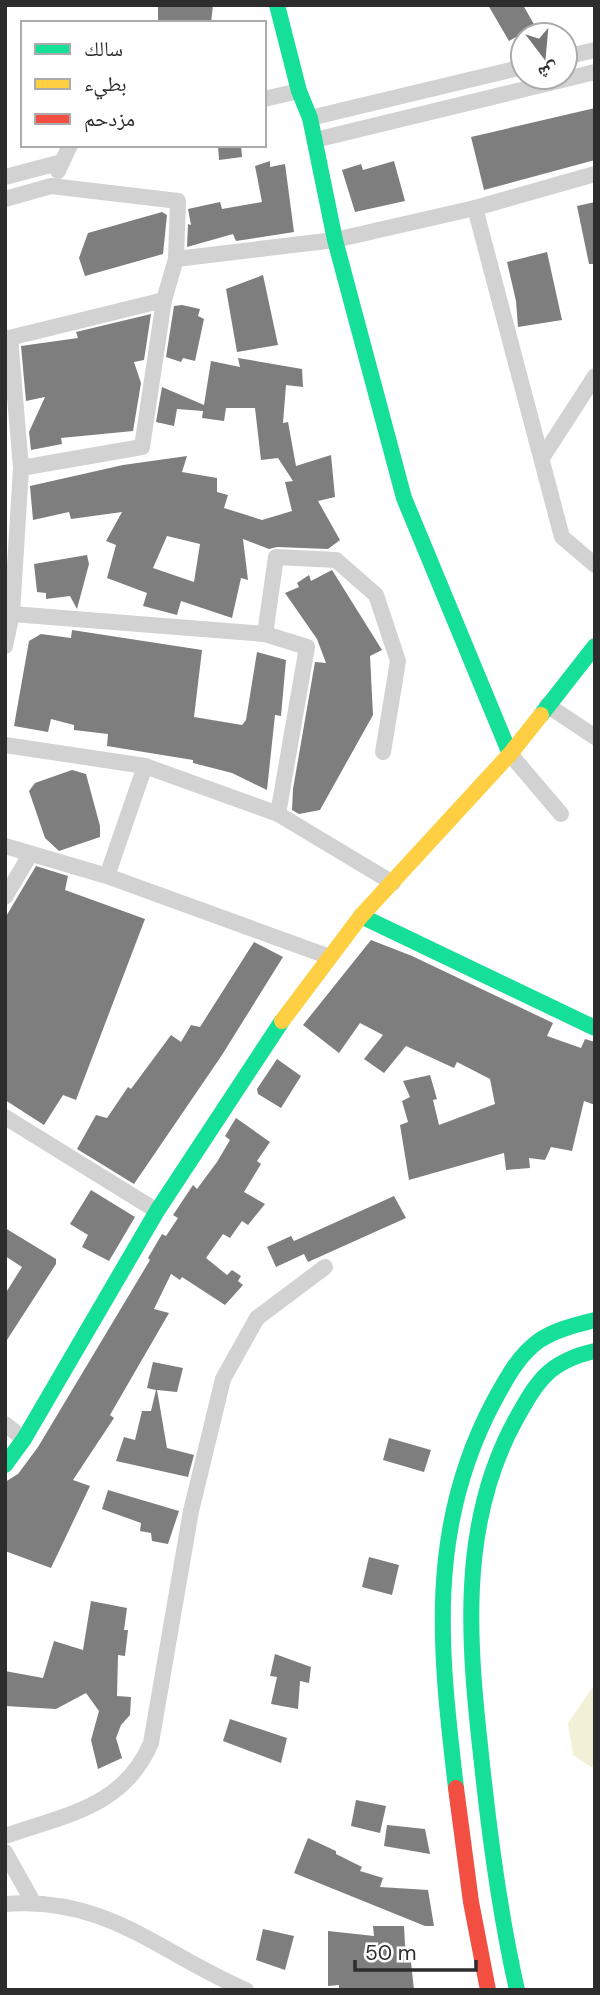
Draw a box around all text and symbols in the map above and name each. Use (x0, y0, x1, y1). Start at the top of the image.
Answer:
legend (21, 21, 266, 147)
north arrow (509, 21, 579, 91)
text: سالك (84, 35, 123, 63)
text: ش (535, 57, 562, 87)
text: بطيء (84, 70, 127, 100)
text: مزدحم (84, 105, 135, 133)
scale bar (355, 1928, 476, 1972)
text: 50 m (365, 1939, 416, 1967)

